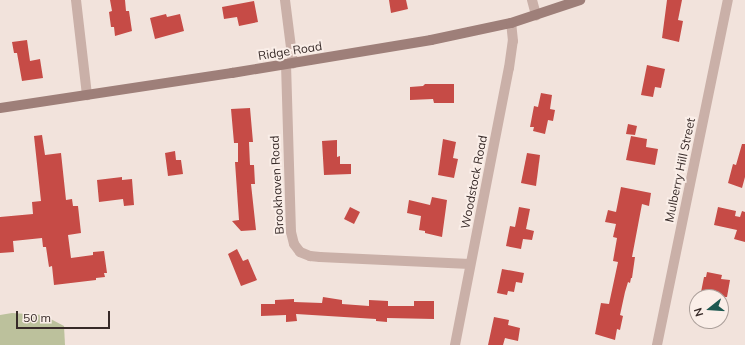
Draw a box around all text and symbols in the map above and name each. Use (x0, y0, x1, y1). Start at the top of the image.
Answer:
street label: Ridge Road (257, 39, 323, 63)
street label: Mulberry Hill Street (662, 116, 698, 224)
street label: Woodstock Road (458, 134, 490, 230)
street label: Brookhaven Road (267, 135, 287, 235)
north arrow (689, 289, 729, 329)
scale bar (18, 303, 112, 329)
text: N (691, 306, 706, 318)
text: 50 m (23, 310, 51, 325)

